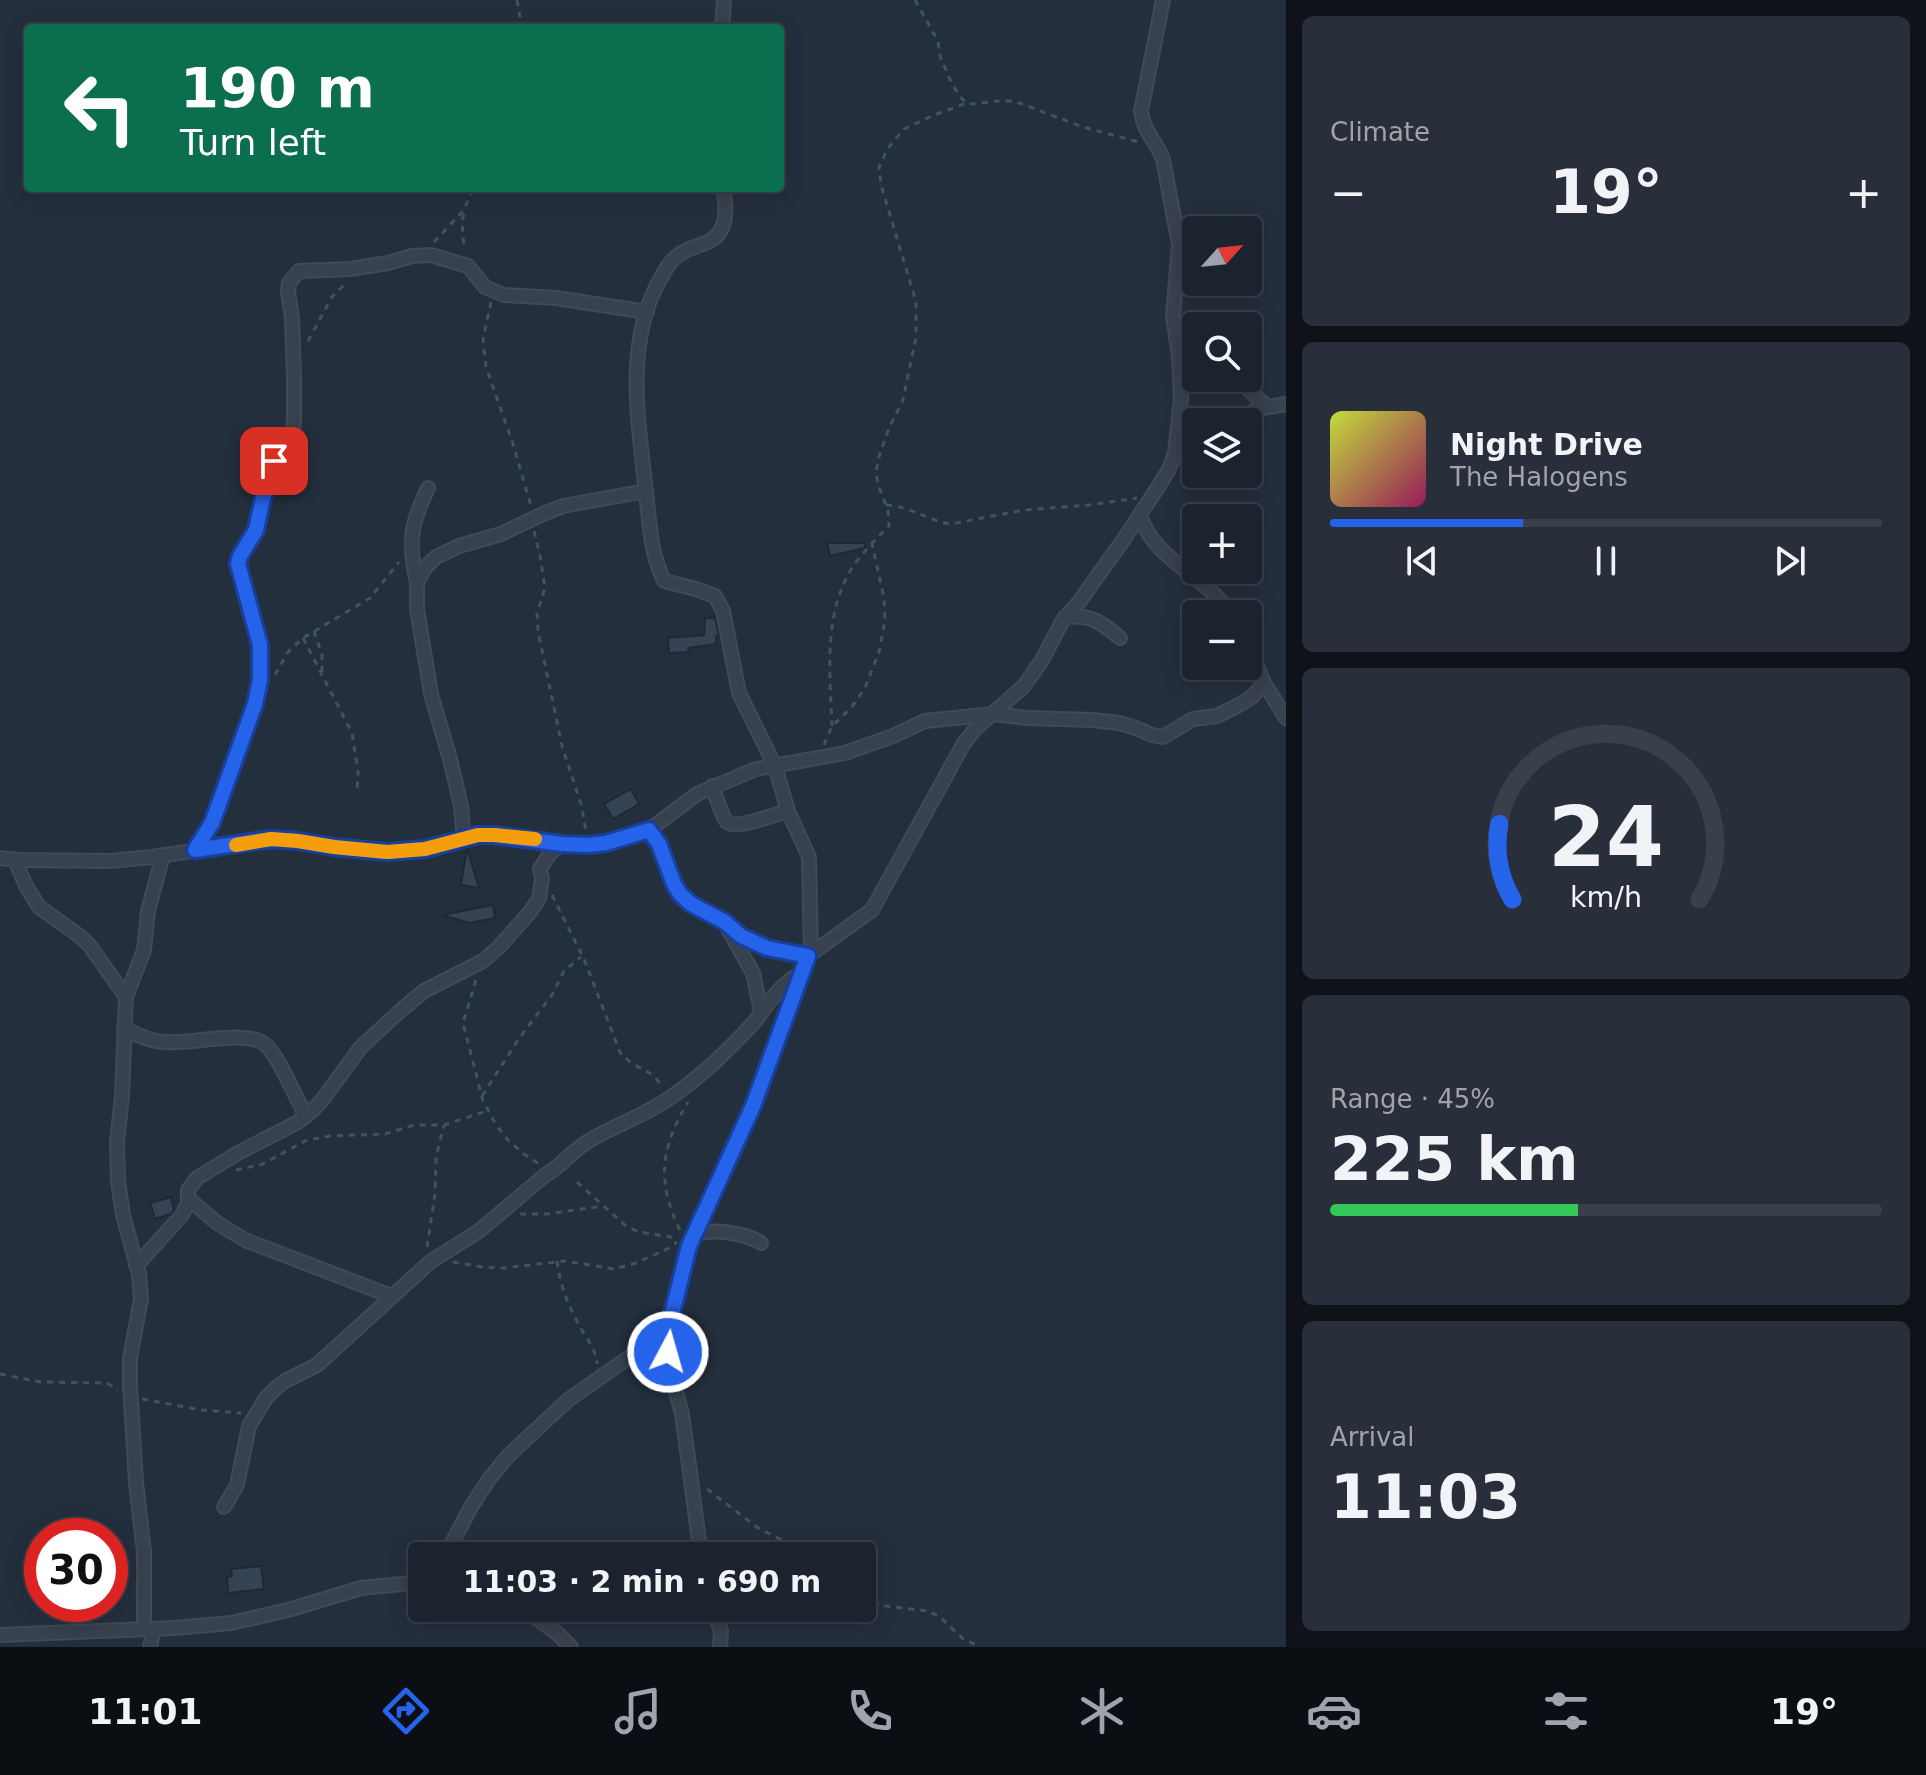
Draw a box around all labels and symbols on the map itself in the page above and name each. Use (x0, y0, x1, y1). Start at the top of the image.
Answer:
north arrow (1182, 216, 1262, 296)
pin (240, 427, 308, 495)
position arrow (626, 1310, 710, 1394)
speed limit sign: 30 (24, 1518, 128, 1622)

